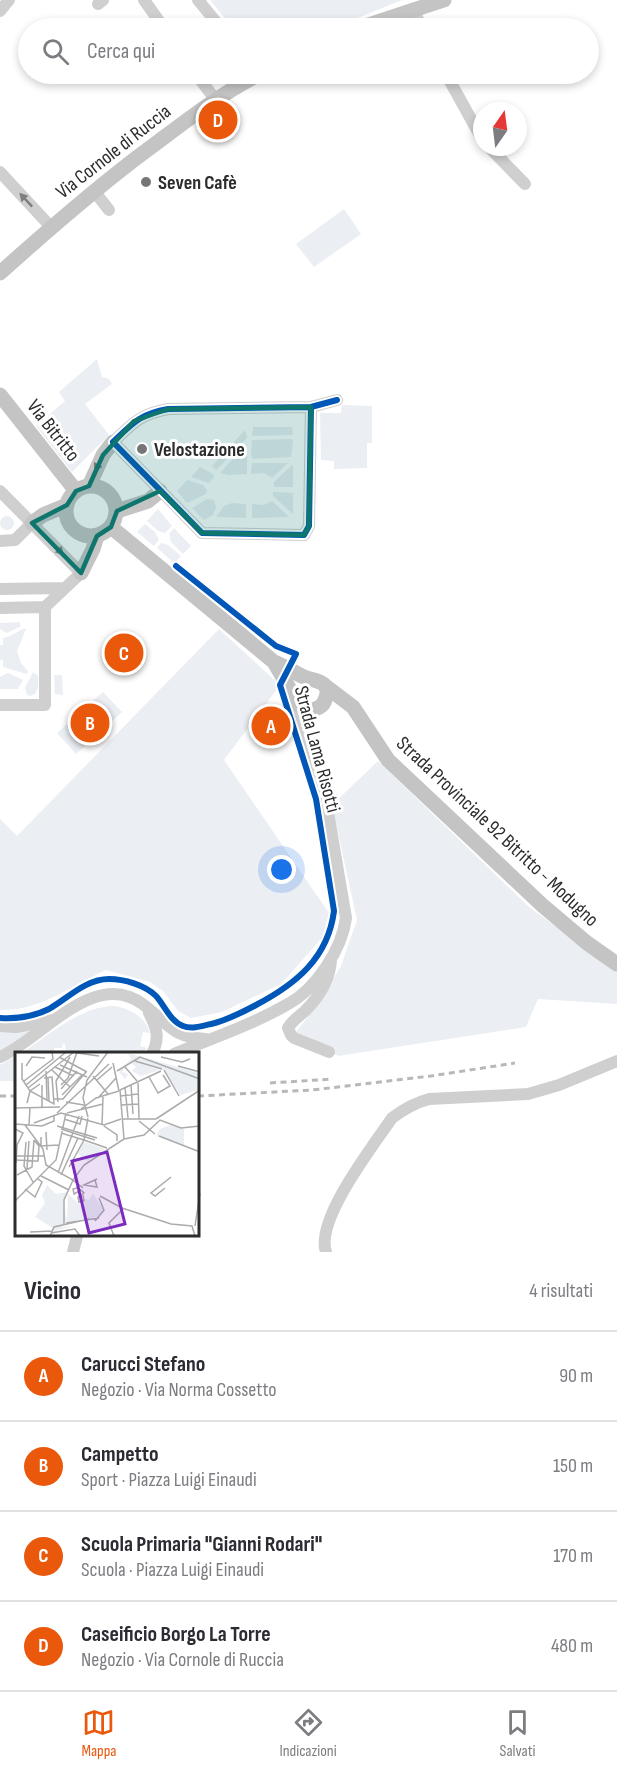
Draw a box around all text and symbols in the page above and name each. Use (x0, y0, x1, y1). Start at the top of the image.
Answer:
search box (18, 18, 599, 84)
icon: search (39, 35, 72, 68)
text: Cerca qui (87, 38, 155, 65)
pin: D (198, 98, 238, 142)
street label: Via Cornole di Ruccia (51, 100, 176, 204)
north arrow (473, 102, 527, 156)
place label: Seven Cafè (158, 171, 237, 195)
marker: Seven Cafè (139, 175, 153, 189)
one-way arrow (19, 193, 33, 207)
street label: Via Bitritto (22, 395, 85, 466)
place label: Velostazione (154, 438, 245, 462)
marker: Velostazione (135, 442, 149, 456)
one-way arrow (94, 455, 104, 472)
one-way arrow (49, 540, 63, 554)
pin: C (104, 630, 144, 676)
street label: Strada Lama Risotti (289, 683, 345, 815)
pin: B (70, 700, 110, 746)
pin: A (252, 704, 290, 748)
street label: Strada Provinciale 92 Bitritto - Modugno (391, 732, 603, 932)
your location (267, 855, 296, 884)
inset map (15, 1052, 200, 1237)
text: Vicino (24, 1276, 81, 1307)
text: 4 risultati (529, 1279, 593, 1303)
text: Carucci Stefano (81, 1351, 205, 1378)
text: A (39, 1364, 48, 1388)
text: 90 m (559, 1364, 593, 1388)
text: Negozio · Via Norma Cossetto (81, 1378, 277, 1402)
text: Campetto (81, 1441, 159, 1468)
text: B (39, 1454, 48, 1478)
text: 150 m (553, 1454, 593, 1478)
text: Sport · Piazza Luigi Einaudi (81, 1468, 257, 1492)
text: Scuola Primaria "Gianni Rodari" (81, 1531, 322, 1558)
text: C (38, 1544, 49, 1568)
text: 170 m (553, 1544, 593, 1568)
text: Scuola · Piazza Luigi Einaudi (81, 1558, 264, 1582)
text: Caseificio Borgo La Torre (81, 1621, 271, 1648)
text: D (38, 1634, 49, 1658)
text: 480 m (551, 1634, 593, 1658)
text: Negozio · Via Cornole di Ruccia (81, 1648, 284, 1672)
tab: Mappa (81, 1706, 117, 1761)
tab: Indicazioni (279, 1706, 337, 1761)
tab: Salvati (500, 1706, 536, 1761)

